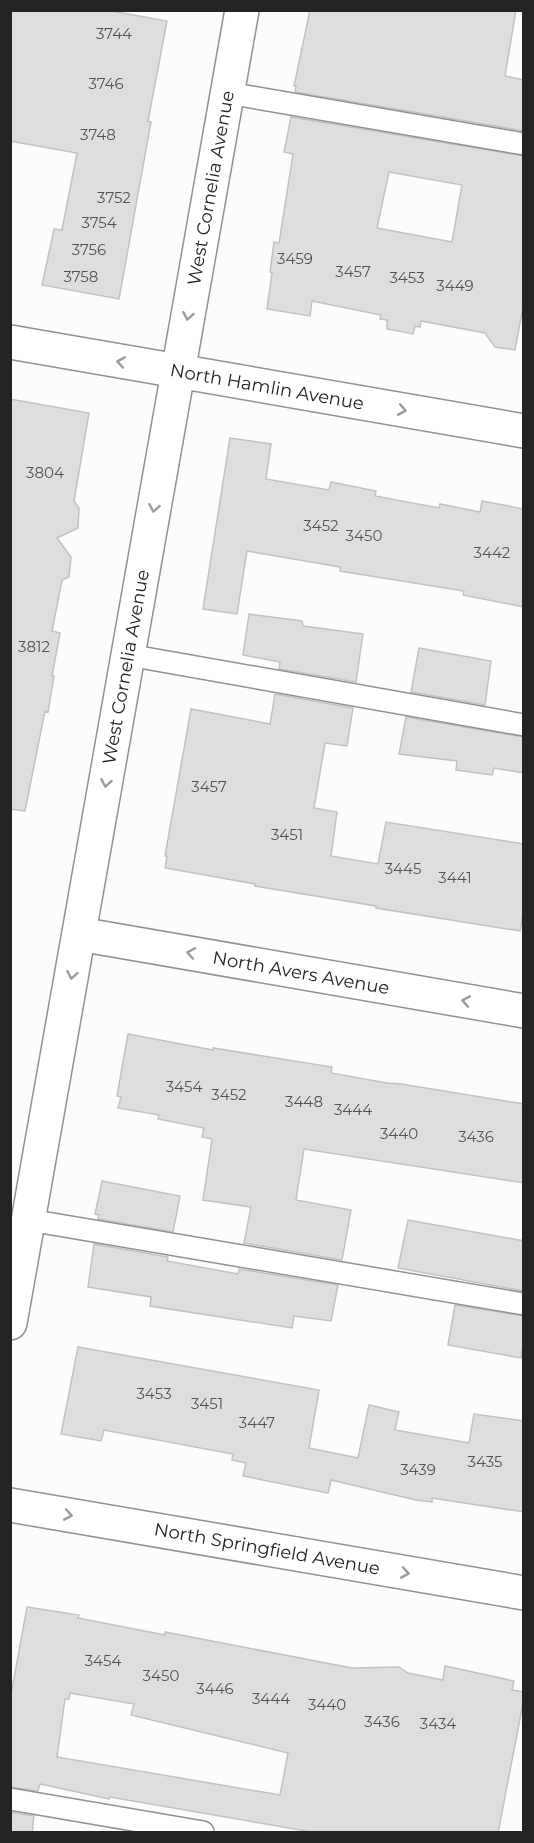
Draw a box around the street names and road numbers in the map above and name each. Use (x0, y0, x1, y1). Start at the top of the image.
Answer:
street label: West Cornelia Avenue (183, 89, 239, 287)
street label: North Hamlin Avenue (168, 359, 366, 415)
street label: West Cornelia Avenue (98, 568, 154, 766)
street label: North Avers Avenue (211, 947, 391, 999)
street label: North Springfield Avenue (152, 1518, 382, 1580)

